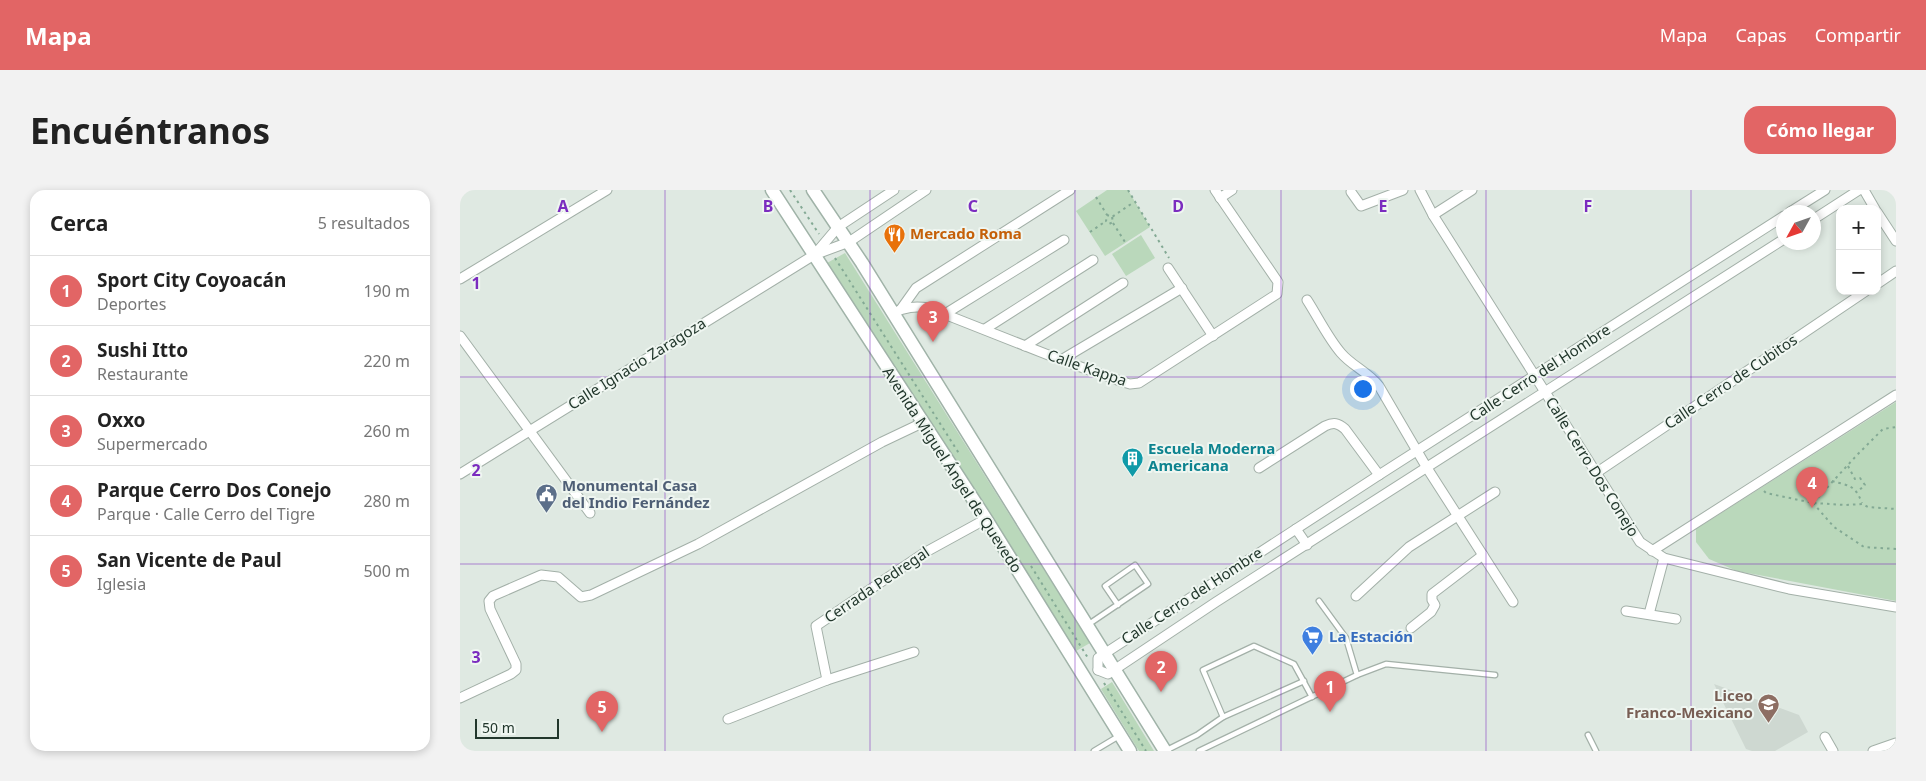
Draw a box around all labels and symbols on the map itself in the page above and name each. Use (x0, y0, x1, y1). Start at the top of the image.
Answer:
text: A (557, 195, 569, 217)
text: B (763, 195, 773, 217)
text: C (968, 195, 978, 217)
text: D (1172, 195, 1184, 217)
text: E (1379, 195, 1388, 217)
text: F (1584, 195, 1592, 217)
north arrow (1776, 205, 1821, 250)
restaurant icon: Mercado Roma (882, 222, 906, 253)
place label: Mercado Roma (910, 223, 1022, 243)
text: 1 (471, 272, 481, 294)
pin: 3 (917, 301, 949, 342)
street label: Calle Ignacio Zaragoza (564, 313, 709, 414)
street label: Calle Cerro del Hombre (1465, 319, 1614, 425)
street label: Calle Cerro de Cubitos (1660, 329, 1801, 433)
street label: Calle Kappa (1045, 344, 1130, 390)
street label: Avenida Miguel Ángel de Quevedo (879, 363, 1027, 576)
your location (1350, 376, 1376, 402)
street label: Calle Cerro Dos Conejo (1542, 393, 1644, 540)
place label: Escuela Moderna Americana (1148, 438, 1275, 475)
building icon: Escuela Moderna Americana (1120, 446, 1144, 477)
text: 2 (471, 459, 481, 481)
pin: 4 (1796, 467, 1828, 508)
place label: Monumental Casa del Indio Fernández (562, 475, 710, 512)
public building icon: Monumental Casa del Indio Fernández (534, 483, 558, 514)
street label: Cerrada Pedregal (820, 542, 933, 627)
street label: Calle Cerro del Hombre (1117, 542, 1266, 648)
supermarket icon: La Estación (1301, 625, 1325, 656)
place label: La Estación (1329, 626, 1413, 646)
text: 3 (471, 646, 481, 668)
pin: 2 (1145, 651, 1177, 692)
pin: 1 (1314, 671, 1346, 712)
place label: Liceo Franco-Mexicano (1626, 685, 1753, 722)
pin: 5 (586, 691, 618, 732)
school or university icon: Liceo Franco-Mexicano (1757, 693, 1781, 724)
scale bar (475, 716, 559, 739)

